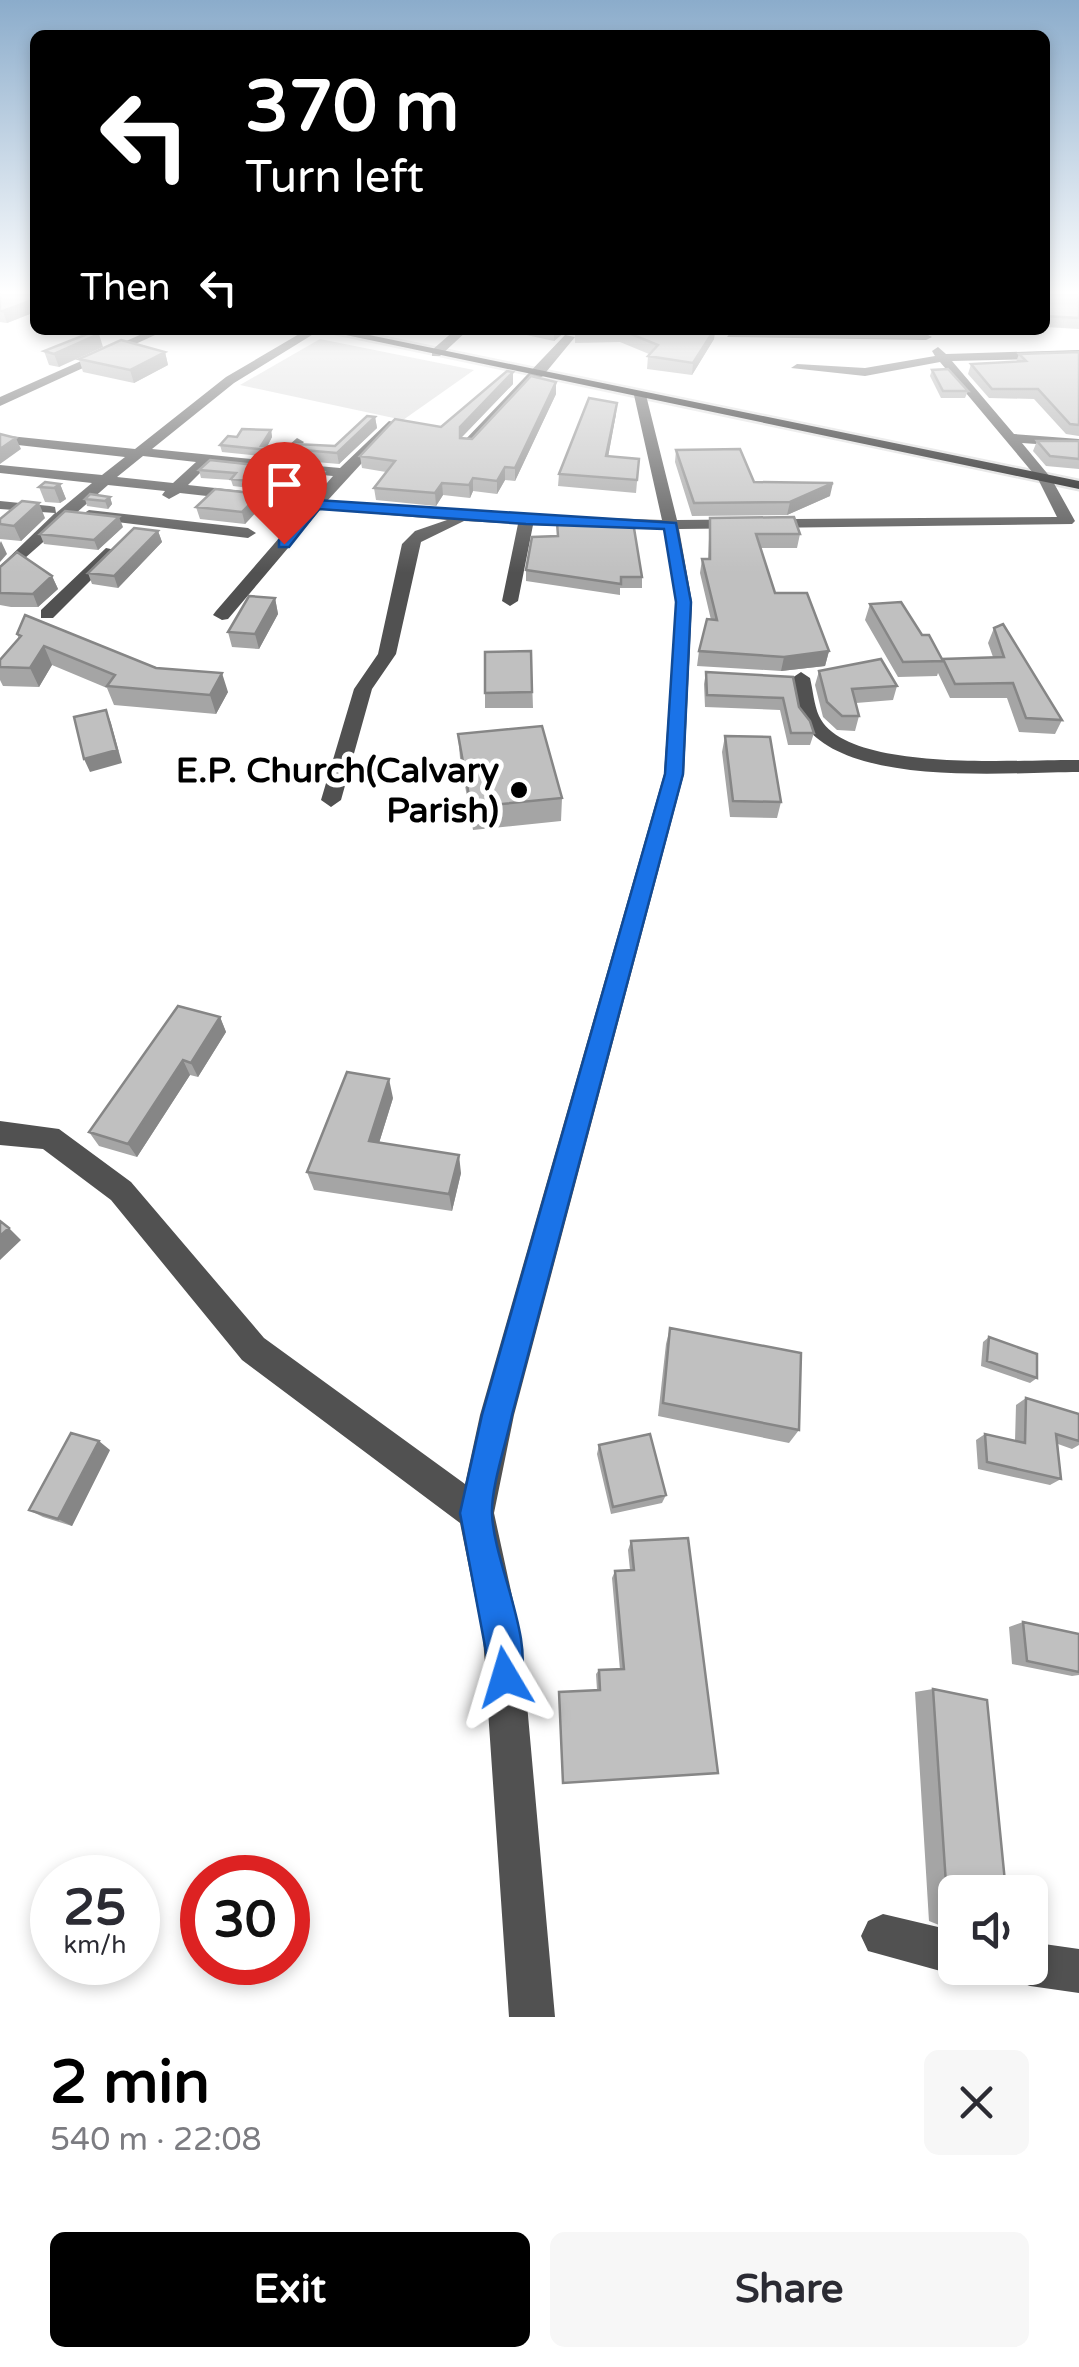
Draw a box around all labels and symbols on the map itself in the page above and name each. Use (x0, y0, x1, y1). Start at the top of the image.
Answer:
pin (242, 442, 327, 545)
place label: E.P. Church(Calvary Parish) (176, 750, 499, 832)
marker: E.P. Church(Calvary Parish) (508, 779, 530, 801)
position arrow (453, 1625, 557, 1729)
speed limit sign: 30 (180, 1855, 310, 1985)

